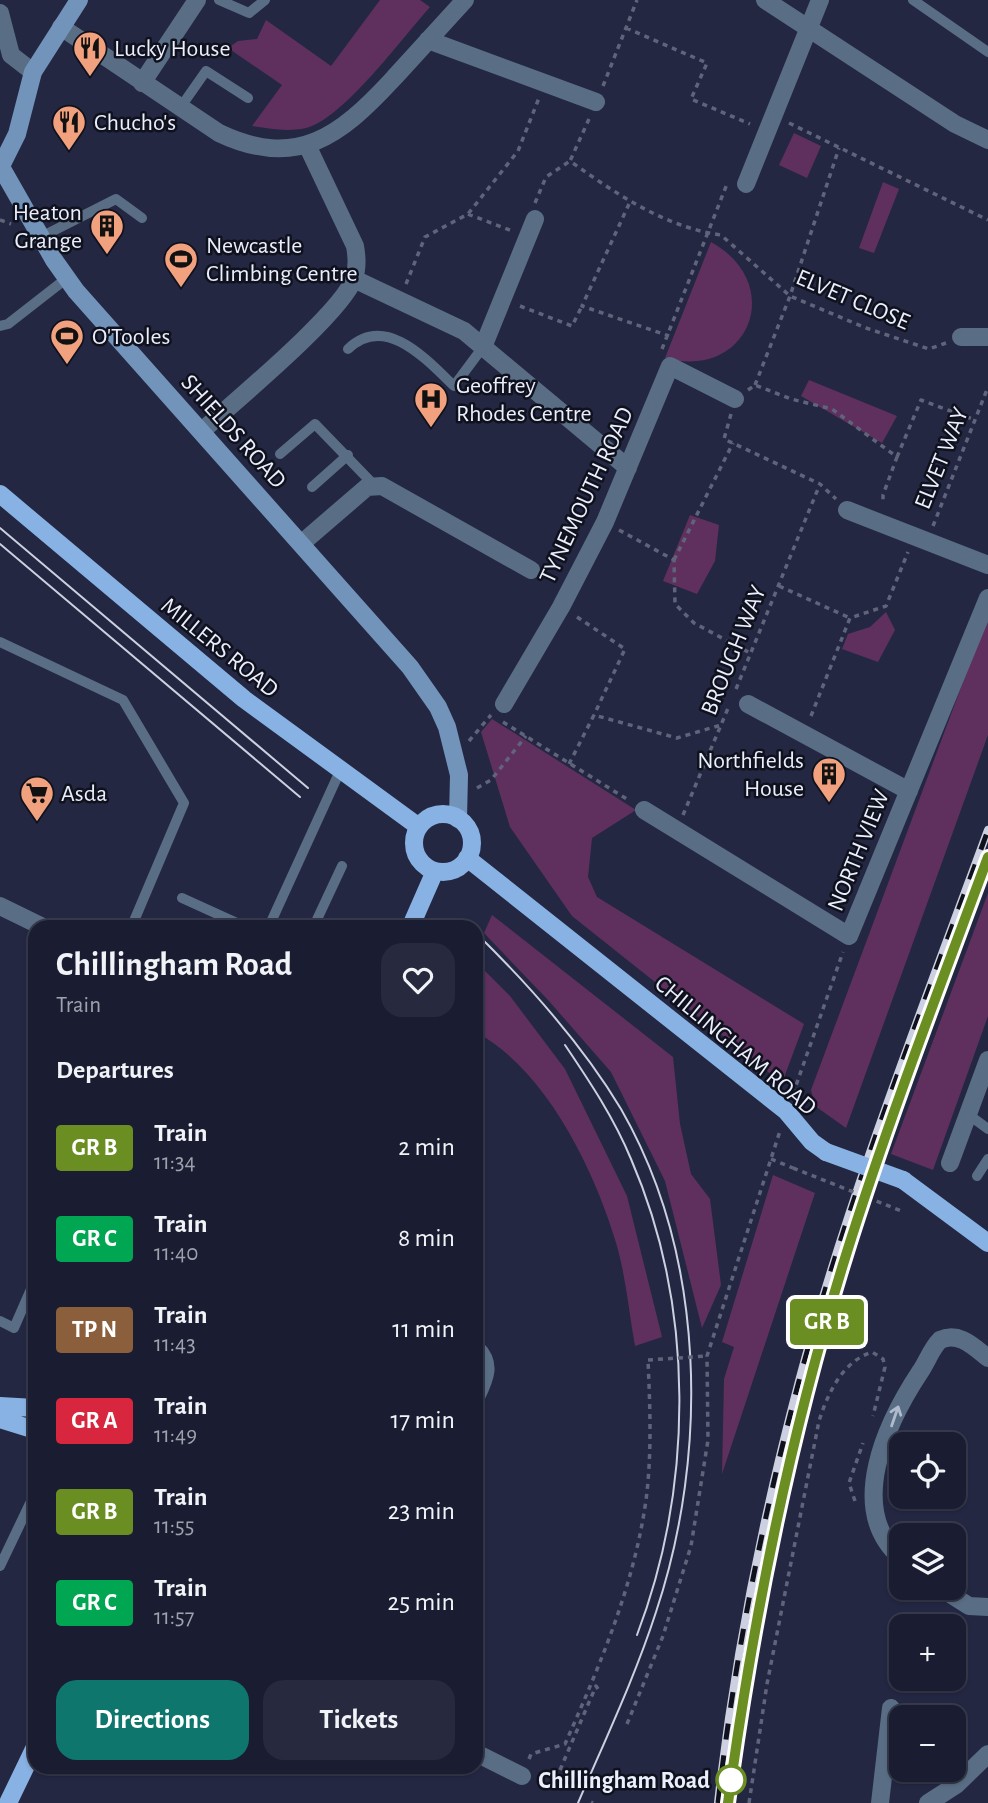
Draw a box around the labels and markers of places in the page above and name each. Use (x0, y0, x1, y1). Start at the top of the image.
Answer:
restaurant icon: Lucky House (71, 29, 109, 78)
place label: Lucky House (114, 37, 230, 61)
restaurant icon: Chucho's (50, 103, 88, 152)
place label: Chucho's (94, 111, 176, 135)
place label: Heaton Grange (13, 201, 82, 253)
building icon: Heaton Grange (88, 207, 126, 256)
place label: Newcastle Climbing Centre (206, 234, 358, 286)
sports icon: Newcastle Climbing Centre (162, 240, 200, 289)
sports icon: O'Tooles (48, 317, 86, 366)
place label: O'Tooles (92, 325, 171, 349)
place label: Geoffrey Rhodes Centre (456, 374, 592, 426)
hospital icon: Geoffrey Rhodes Centre (412, 380, 450, 429)
place label: Northfields House (697, 749, 804, 801)
building icon: Northfields House (810, 755, 848, 804)
supermarket icon: Asda (18, 774, 56, 823)
place label: Asda (61, 782, 107, 806)
marker: Chillingham Road (716, 1765, 746, 1795)
place label: Chillingham Road (538, 1769, 710, 1793)

